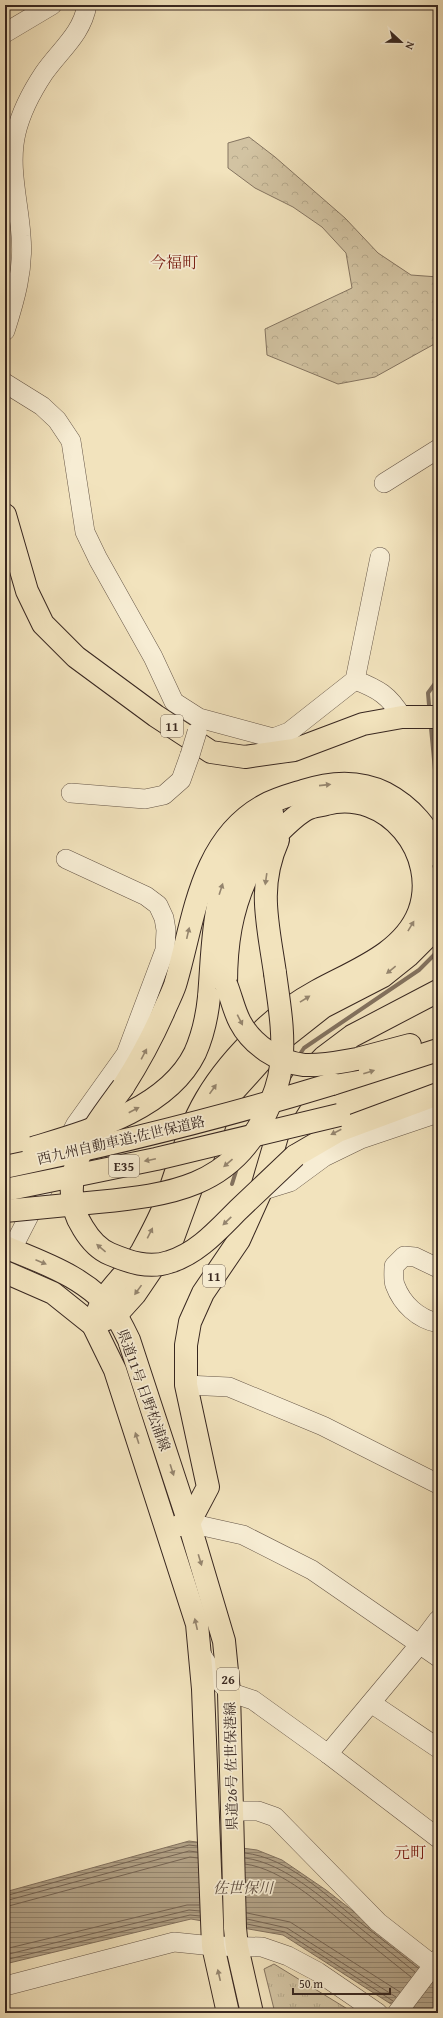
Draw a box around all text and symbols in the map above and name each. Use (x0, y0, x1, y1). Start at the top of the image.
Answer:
north arrow (381, 22, 421, 62)
text: N (401, 39, 419, 53)
district label: 今福町 (150, 250, 198, 274)
road number: 11 (161, 715, 183, 737)
one-way arrow (319, 782, 331, 788)
one-way arrow (263, 873, 269, 886)
one-way arrow (219, 883, 225, 895)
one-way arrow (408, 920, 415, 932)
one-way arrow (186, 926, 192, 939)
one-way arrow (385, 966, 396, 974)
one-way arrow (299, 995, 311, 1002)
one-way arrow (237, 1014, 243, 1026)
one-way arrow (140, 1048, 147, 1060)
one-way arrow (363, 1069, 375, 1075)
one-way arrow (209, 1084, 217, 1094)
one-way arrow (128, 1106, 139, 1113)
street label: 西九州自動車道;佐世保道路 (35, 1111, 207, 1169)
one-way arrow (330, 1129, 342, 1136)
road number: E35 (109, 1155, 139, 1177)
one-way arrow (144, 1158, 156, 1164)
one-way arrow (223, 1159, 234, 1168)
one-way arrow (222, 1216, 232, 1226)
one-way arrow (147, 1228, 154, 1239)
one-way arrow (95, 1244, 106, 1253)
one-way arrow (35, 1259, 46, 1265)
road number: 11 (203, 1265, 225, 1287)
one-way arrow (133, 1285, 142, 1296)
street label: 県道11号 日野松浦線 (113, 1326, 175, 1454)
one-way arrow (134, 1432, 140, 1444)
one-way arrow (169, 1465, 175, 1477)
one-way arrow (197, 1554, 203, 1566)
one-way arrow (193, 1617, 199, 1630)
road number: 26 (217, 1668, 239, 1690)
street label: 県道26号 佐世保港線 (220, 1702, 242, 1830)
district label: 元町 (394, 1840, 426, 1864)
water label: 佐世保川 (213, 1877, 275, 1898)
one-way arrow (216, 1969, 222, 1981)
scale bar (293, 1970, 390, 1996)
text: 50 m (299, 1975, 323, 1992)

